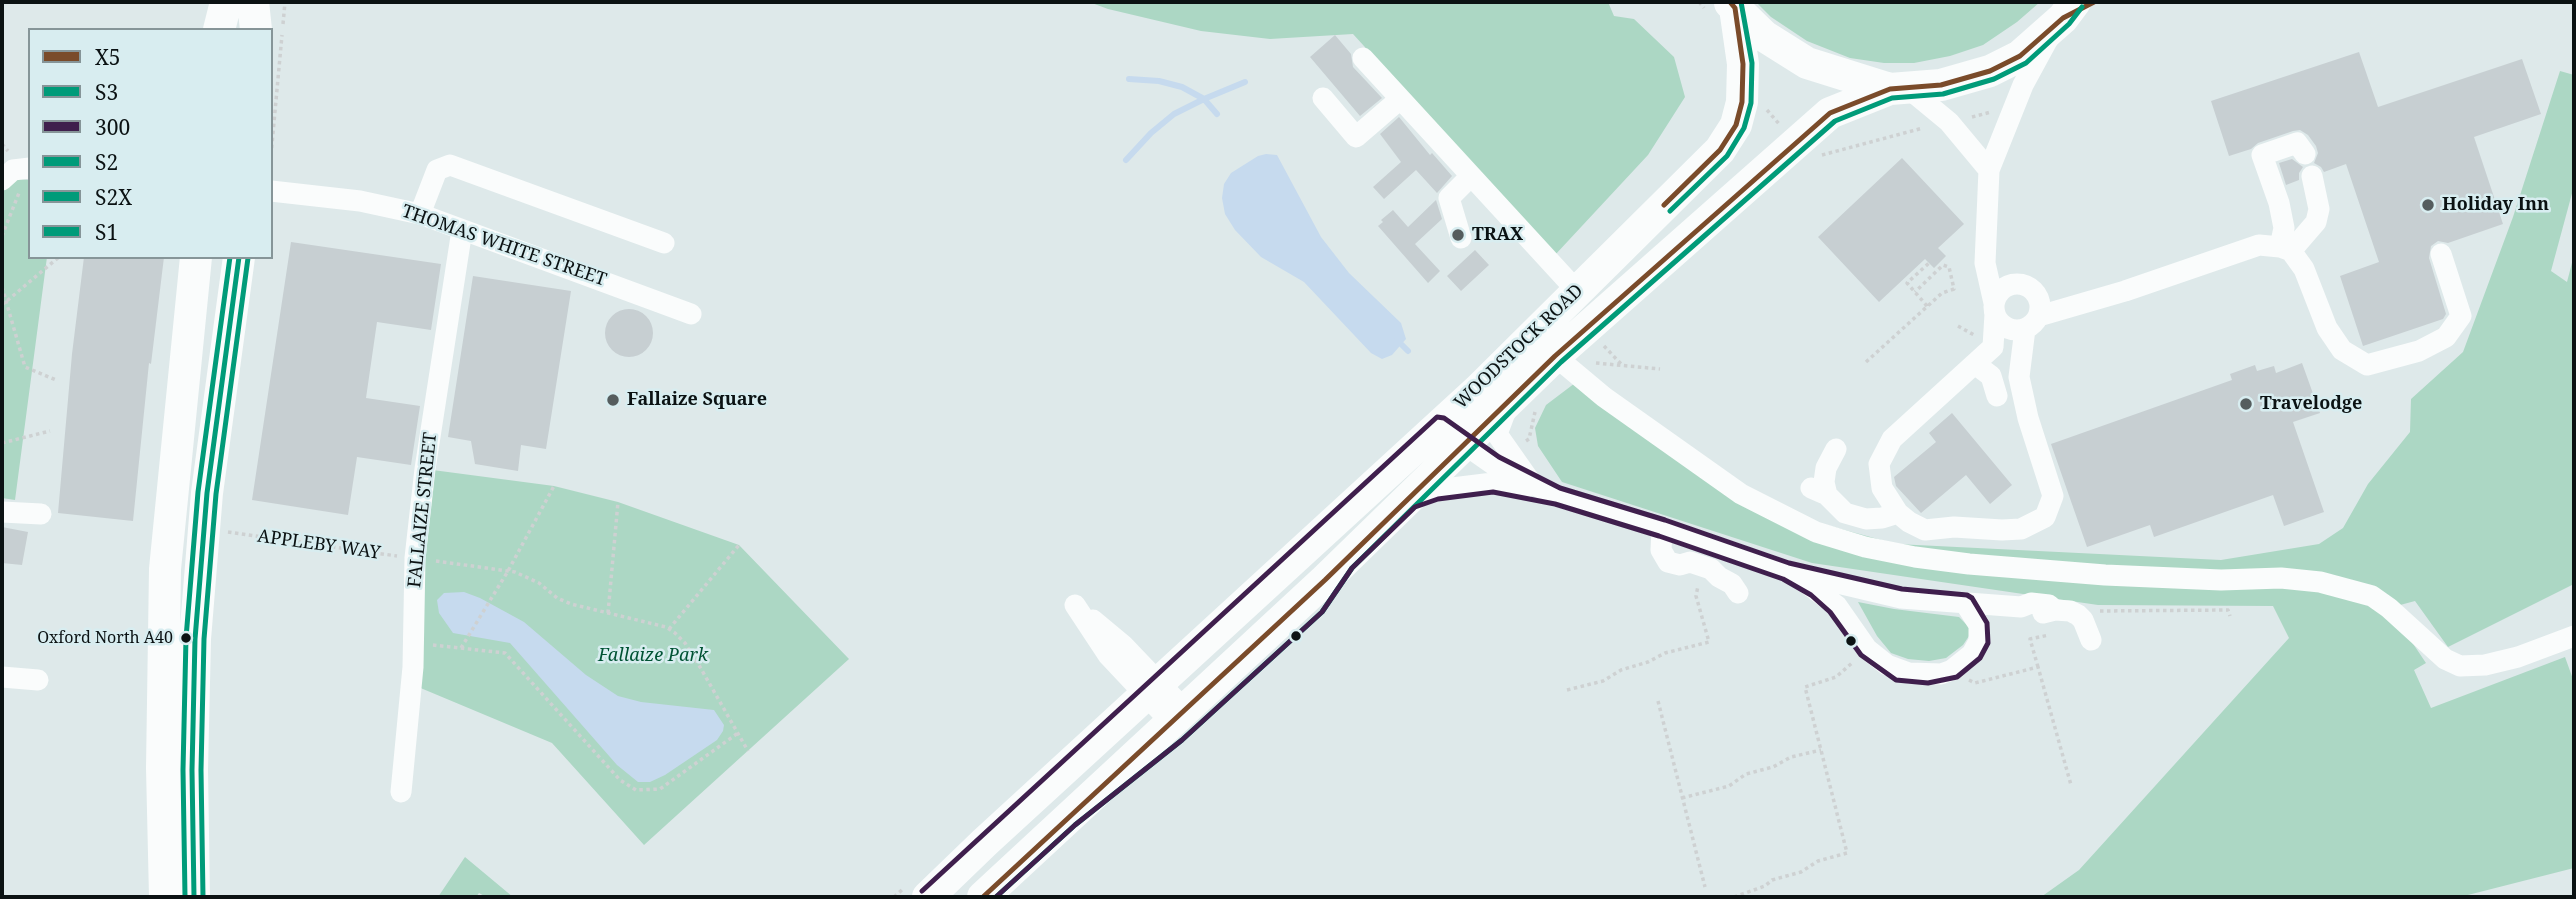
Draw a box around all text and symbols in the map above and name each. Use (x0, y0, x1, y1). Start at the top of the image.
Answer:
legend (28, 28, 273, 259)
text: X5 (95, 43, 121, 71)
text: S3 (95, 78, 118, 106)
text: 300 (95, 113, 130, 141)
text: S2 (95, 148, 118, 176)
text: S2X (95, 183, 132, 211)
place label: Holiday Inn (2442, 194, 2549, 216)
marker: Holiday Inn (2420, 197, 2436, 213)
street label: THOMAS WHITE STREET (399, 201, 609, 291)
text: S1 (95, 218, 118, 246)
place label: TRAX (1472, 224, 1523, 246)
marker: TRAX (1450, 227, 1466, 243)
street label: WOODSTOCK ROAD (1450, 280, 1588, 414)
place label: Fallaize Square (627, 389, 767, 411)
marker: Fallaize Square (605, 392, 621, 408)
place label: Travelodge (2260, 393, 2362, 415)
marker: Travelodge (2238, 396, 2254, 412)
street label: FALLAIZE STREET (404, 431, 442, 589)
street label: APPLEBY WAY (256, 526, 382, 564)
place label: Oxford North A40 (37, 628, 173, 648)
unlabelled marker (1289, 629, 1303, 643)
marker: Oxford North A40 (179, 631, 193, 645)
unlabelled marker (1844, 634, 1858, 648)
park label: Fallaize Park (598, 645, 708, 667)

